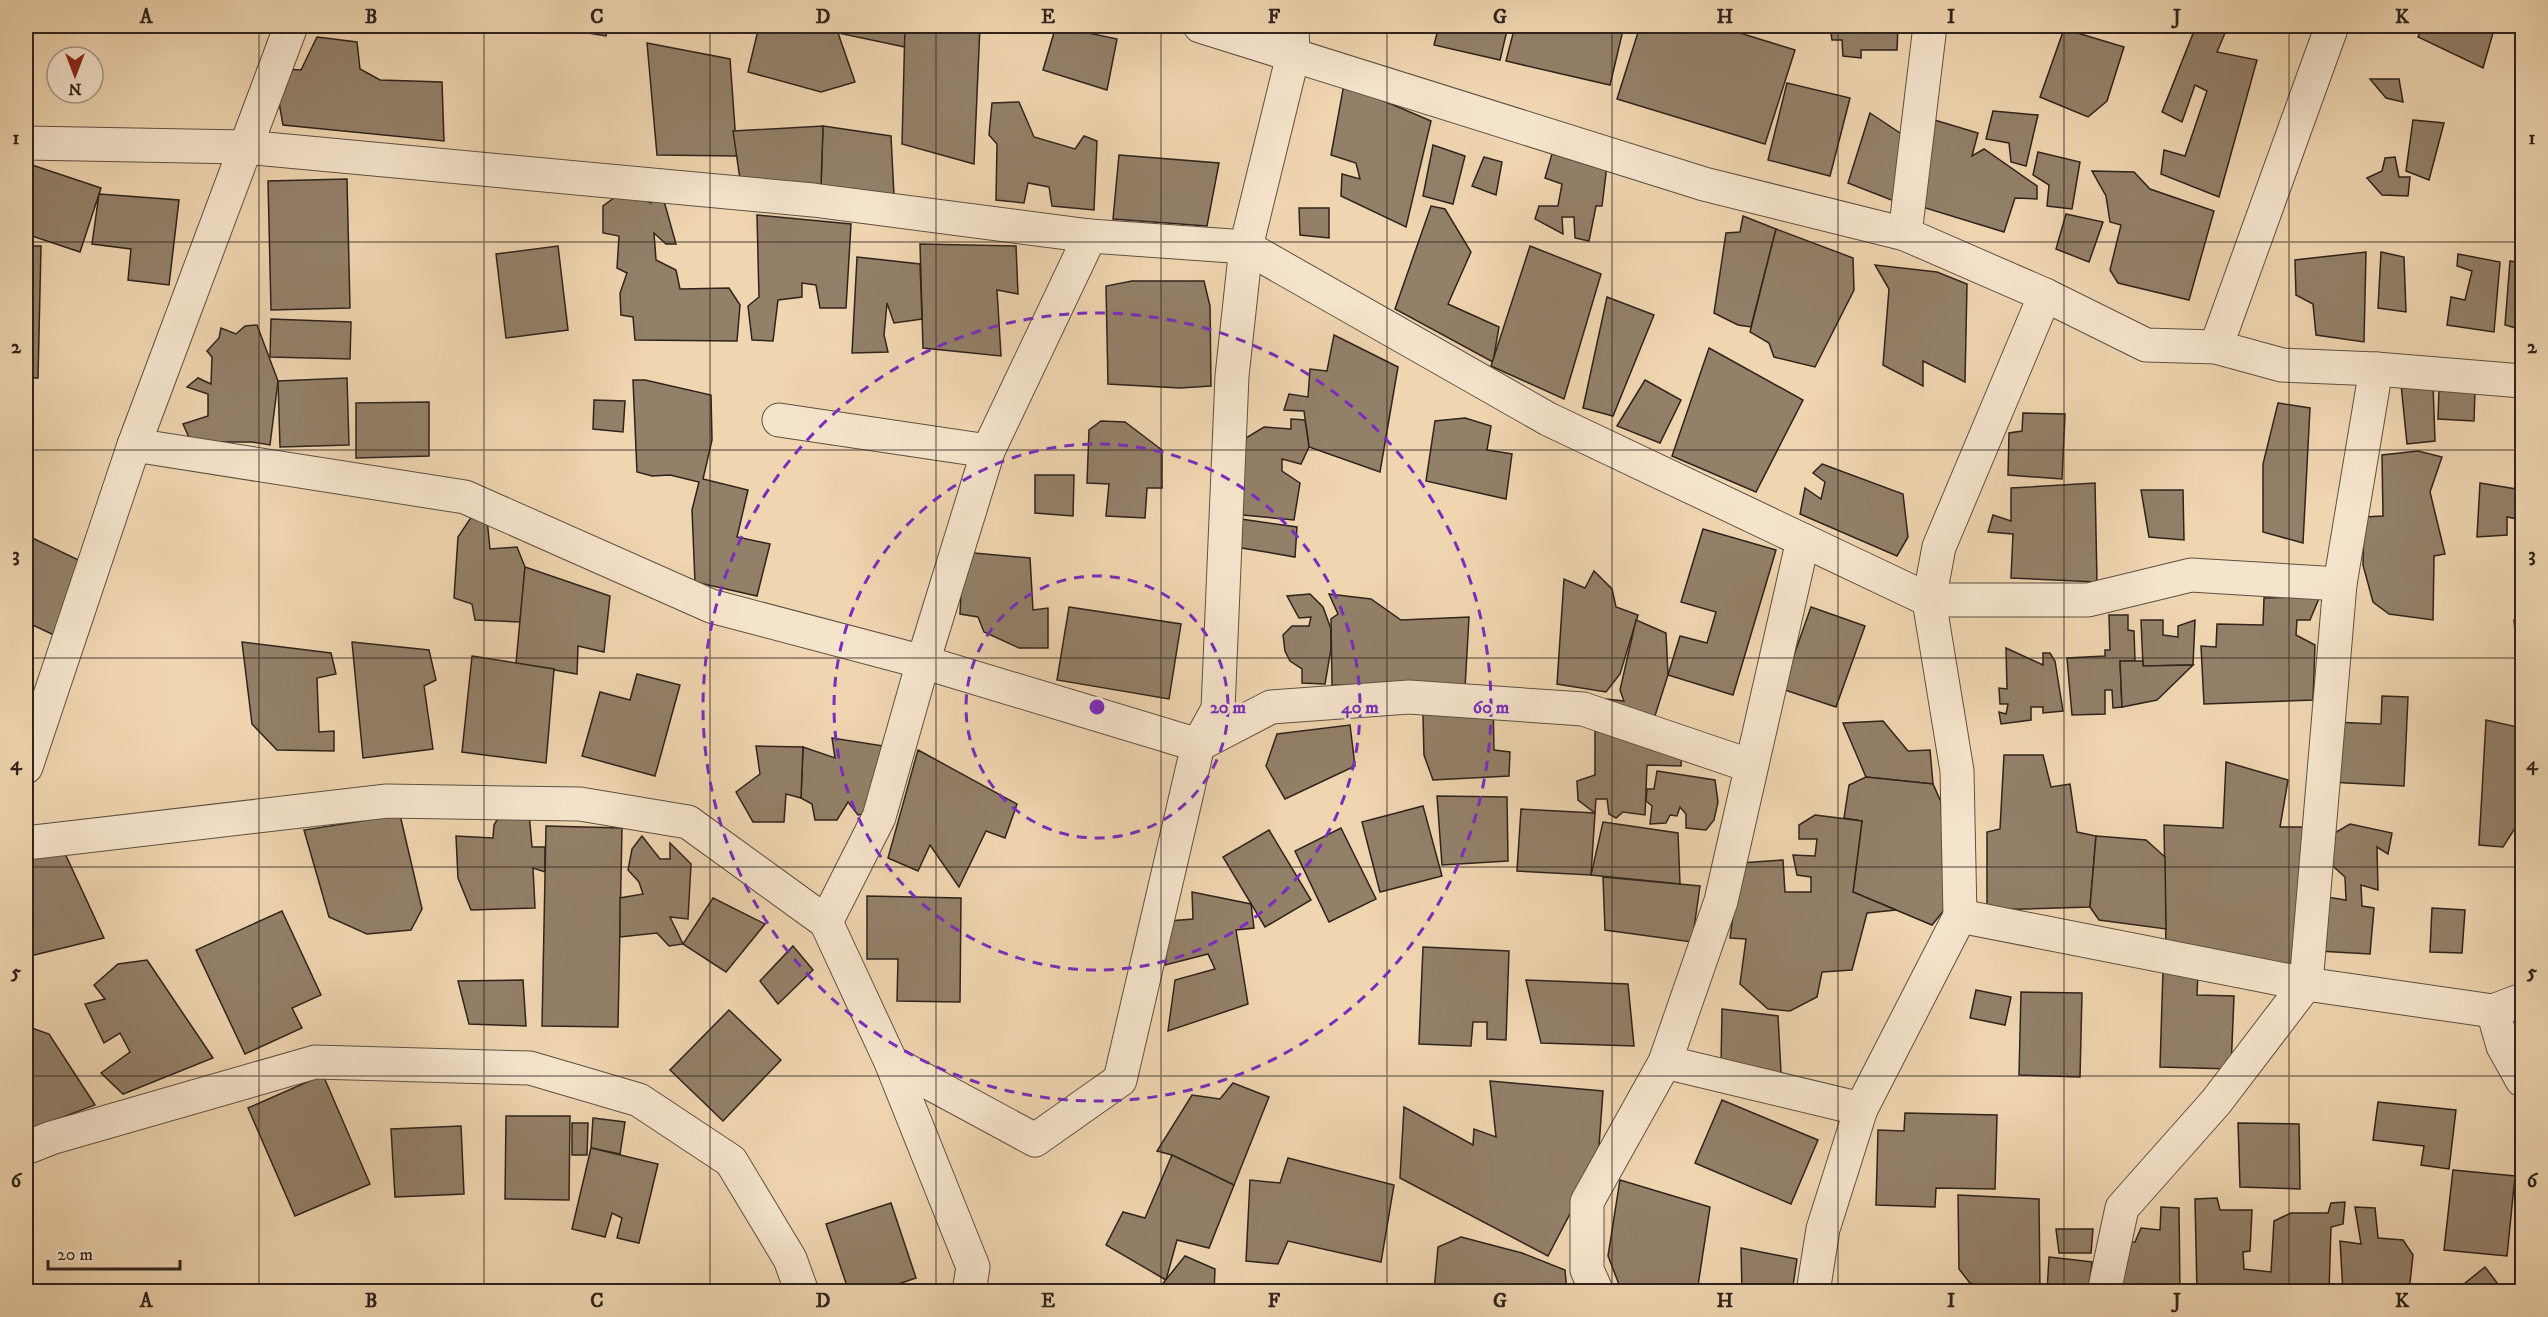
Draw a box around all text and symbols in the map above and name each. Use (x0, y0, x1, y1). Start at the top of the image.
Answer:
text: A (139, 5, 154, 30)
text: B (365, 5, 377, 30)
text: C (590, 5, 604, 30)
text: D (816, 5, 831, 30)
text: E (1041, 5, 1055, 30)
text: F (1268, 5, 1281, 30)
text: G (1493, 5, 1507, 30)
text: H (1717, 5, 1734, 30)
text: I (1947, 5, 1955, 30)
text: J (2171, 5, 2181, 30)
text: K (2395, 5, 2410, 30)
north arrow (45, 45, 105, 105)
text: N (68, 79, 82, 99)
text: 1 (12, 126, 20, 151)
text: 1 (2528, 126, 2536, 151)
text: 2 (11, 335, 22, 360)
text: 2 (2527, 335, 2538, 360)
text: 3 (12, 543, 20, 568)
text: 3 (2528, 543, 2536, 568)
centre of rings (1087, 697, 1107, 717)
text: 20 m (1210, 697, 1246, 719)
text: 40 m (1340, 697, 1379, 719)
text: 60 m (1473, 697, 1510, 719)
text: 4 (10, 752, 23, 777)
text: 4 (2526, 752, 2539, 777)
text: 5 (10, 960, 21, 985)
text: 5 (2526, 960, 2537, 985)
text: 6 (11, 1169, 23, 1194)
text: 6 (2527, 1169, 2539, 1194)
scale bar (48, 1233, 180, 1271)
text: 20 m (57, 1244, 93, 1266)
text: A (139, 1289, 154, 1314)
text: B (365, 1289, 377, 1314)
text: C (590, 1289, 604, 1314)
text: D (816, 1289, 831, 1314)
text: E (1041, 1289, 1055, 1314)
text: F (1268, 1289, 1281, 1314)
text: G (1493, 1289, 1507, 1314)
text: H (1717, 1289, 1734, 1314)
text: I (1947, 1289, 1955, 1314)
text: J (2171, 1289, 2181, 1314)
text: K (2395, 1289, 2410, 1314)

